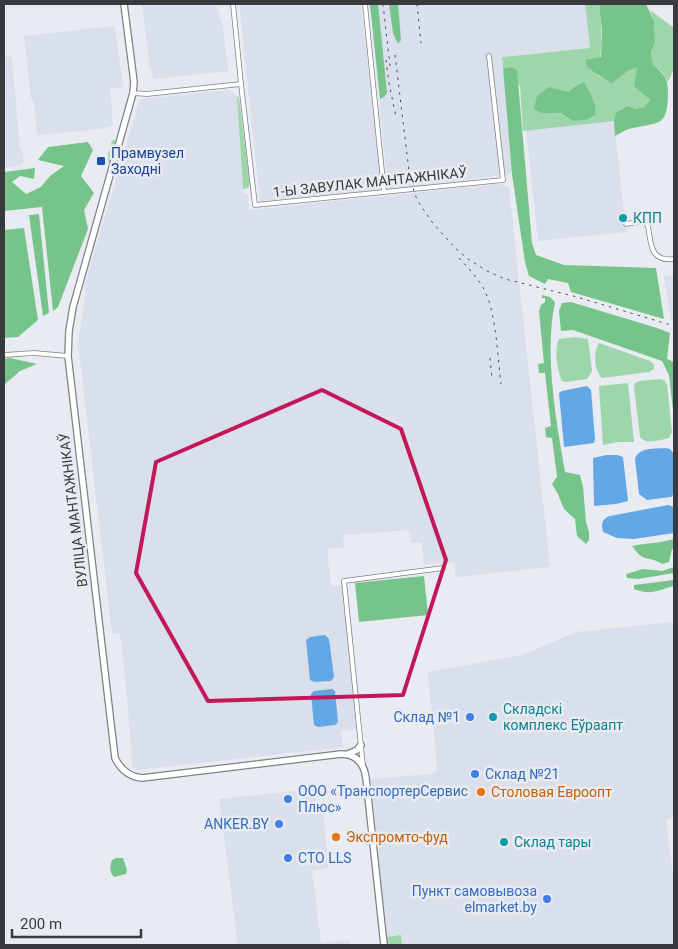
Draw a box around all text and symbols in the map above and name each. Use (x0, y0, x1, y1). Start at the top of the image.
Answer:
place label: Прамвузел Заходні (111, 145, 184, 177)
marker: Прамвузел Заходні (95, 155, 107, 167)
street label: 1-Ы ЗАВУЛАК МАНТАЖНІКАЎ (272, 163, 468, 200)
place label: КПП (633, 210, 662, 226)
marker: КПП (617, 212, 629, 224)
street label: ВУЛІЦА МАНТАЖНІКАЎ (55, 432, 90, 588)
place label: Складскі комплекс Еўраапт (503, 701, 623, 733)
place label: Склад №1 (393, 709, 460, 725)
marker: Склад №1 (464, 711, 476, 723)
marker: Складскі комплекс Еўраапт (487, 711, 499, 723)
place label: Склад №21 (485, 766, 559, 782)
marker: Склад №21 (469, 768, 481, 780)
place label: ООО «ТранспортерСервис Плюс» (298, 783, 468, 815)
place label: Столовая Евроопт (491, 784, 612, 800)
marker: Столовая Евроопт (475, 786, 487, 798)
marker: ООО «ТранспортерСервис Плюс» (282, 793, 294, 805)
place label: ANKER.BY (204, 816, 270, 832)
marker: ANKER.BY (273, 818, 285, 830)
place label: Экспромто-фуд (346, 829, 448, 845)
marker: Экспромто-фуд (330, 831, 342, 843)
place label: Склад тары (514, 834, 591, 850)
marker: Склад тары (498, 836, 510, 848)
place label: СТО LLS (298, 850, 352, 866)
marker: СТО LLS (282, 852, 294, 864)
place label: Пункт самовывоза elmarket.by (412, 883, 537, 915)
marker: Пункт самовывоза elmarket.by (541, 893, 553, 905)
scale bar (12, 906, 141, 938)
text: 200 m (20, 915, 62, 933)

